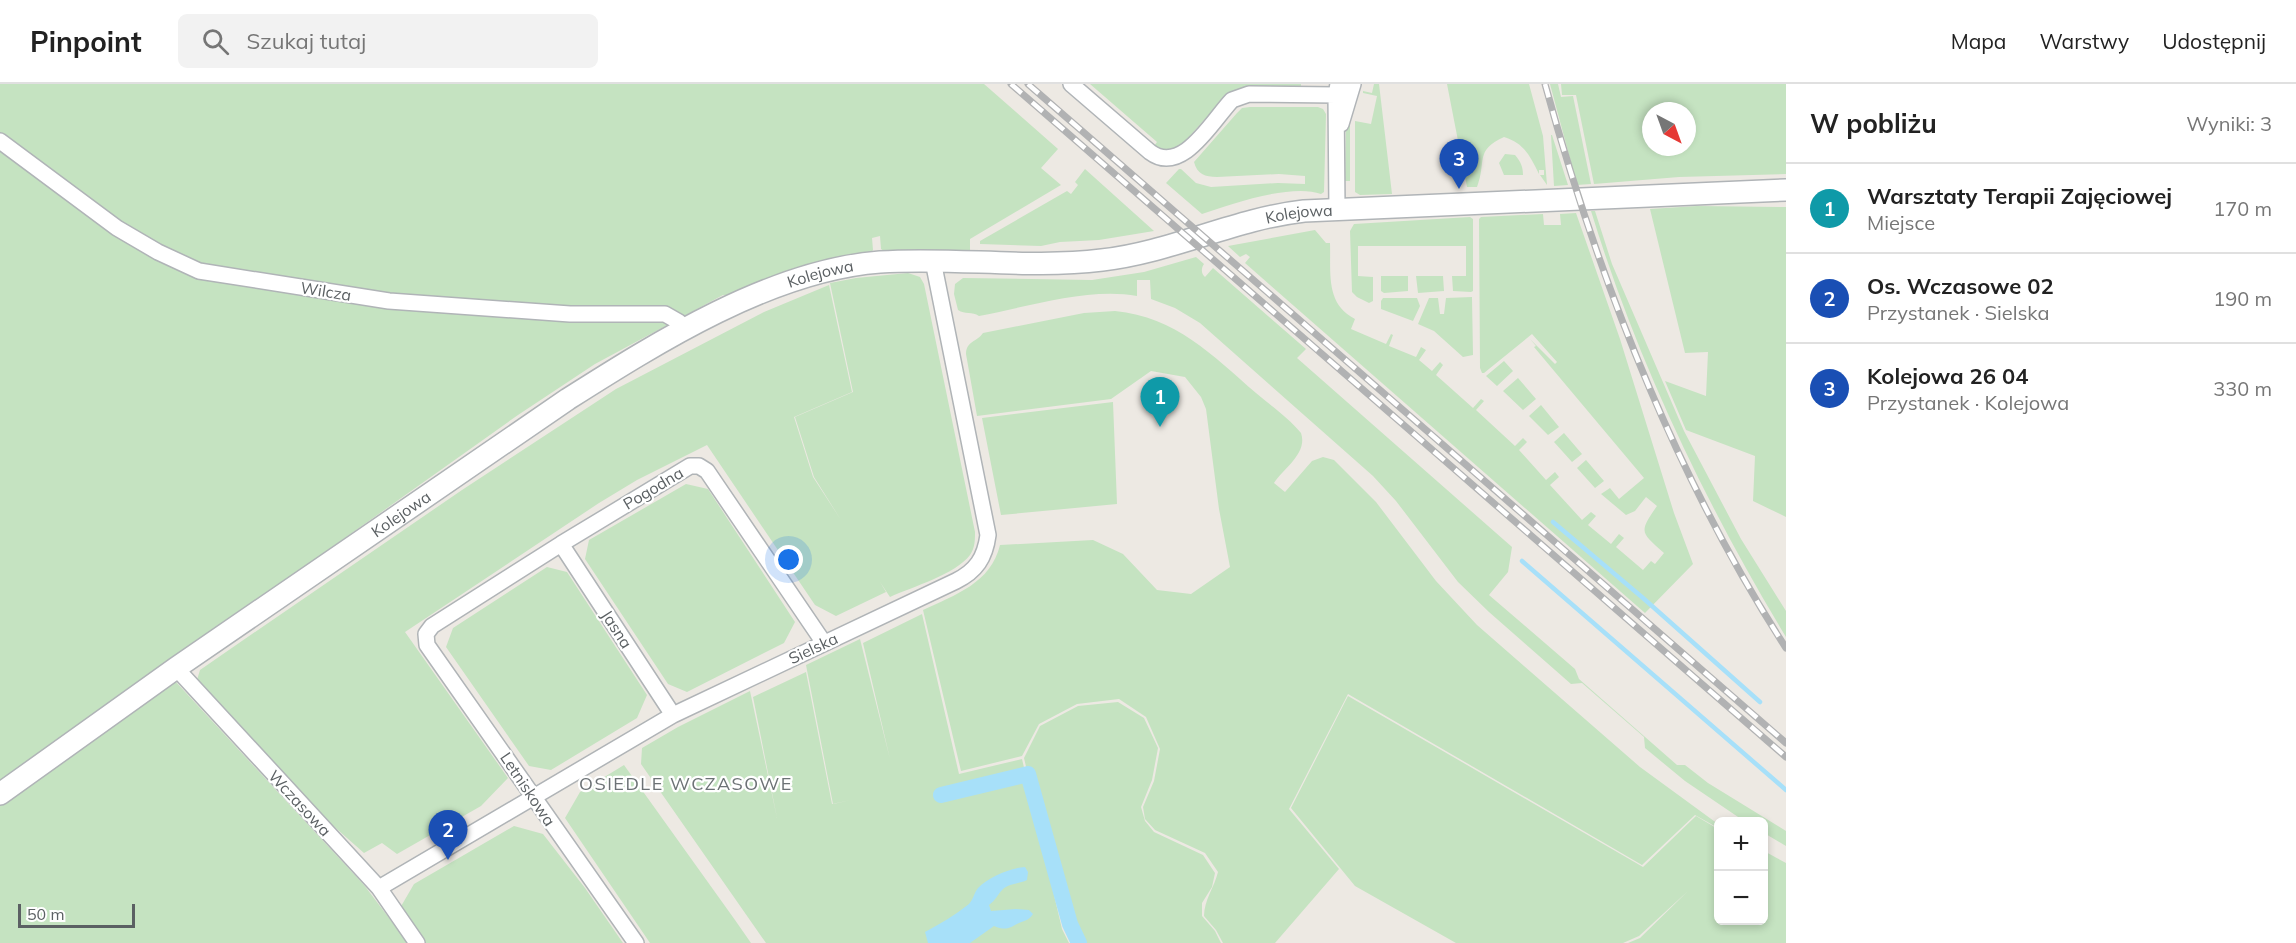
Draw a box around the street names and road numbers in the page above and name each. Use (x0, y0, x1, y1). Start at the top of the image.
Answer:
street label: Kolejowa (1263, 200, 1333, 228)
street label: Kolejowa (784, 255, 855, 292)
street label: Wilcza (299, 277, 353, 305)
street label: Pogodna (619, 462, 687, 514)
street label: Kolejowa (367, 486, 434, 541)
street label: Jasna (597, 606, 637, 652)
street label: Sielska (785, 628, 841, 668)
street label: Letniskowa (496, 748, 560, 830)
street label: Wczasowa (264, 766, 336, 840)

